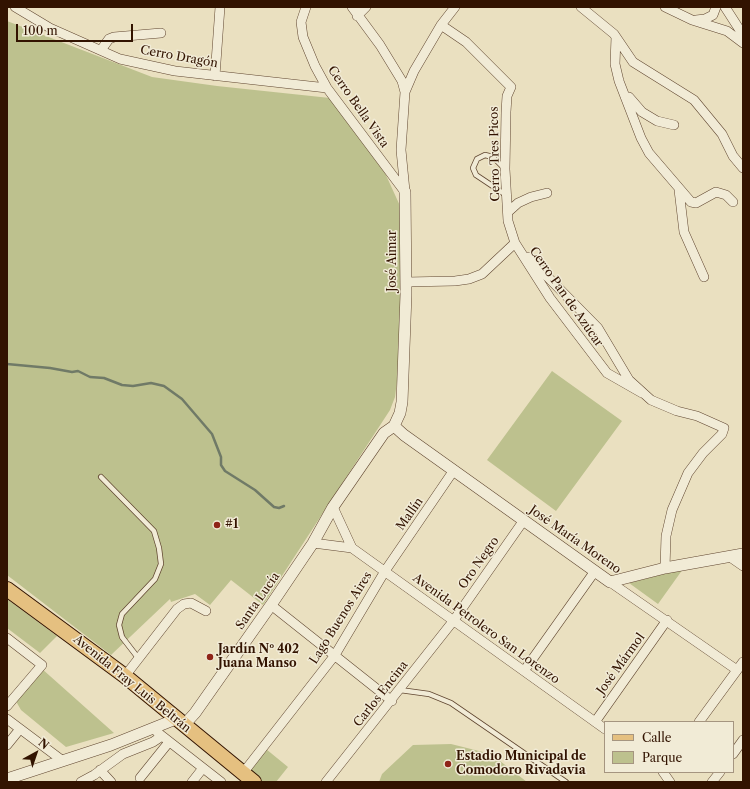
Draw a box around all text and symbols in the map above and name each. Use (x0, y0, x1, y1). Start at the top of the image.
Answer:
scale bar (18, 16, 135, 42)
text: 100 m (23, 23, 58, 38)
street label: Cerro Dragón (139, 43, 219, 71)
street label: Cerro Bella Vista (324, 63, 392, 151)
street label: Cerro Tres Picos (487, 106, 503, 202)
street label: José Aimar (386, 230, 400, 292)
street label: Cerro Pan de Azúcar (526, 244, 606, 350)
street label: Mallín (394, 495, 426, 533)
street label: José María Moreno (526, 503, 624, 577)
place label: #1 (225, 518, 238, 532)
marker: #1 (212, 520, 222, 530)
street label: Oro Negro (456, 534, 502, 592)
street label: Lago Buenos Aires (307, 569, 375, 667)
street label: Santa Lucía (233, 570, 283, 632)
street label: Avenida Petrolero San Lorenzo (410, 571, 562, 687)
street label: José Mármol (594, 631, 648, 697)
street label: Avenida Fray Luis Beltrán (70, 632, 194, 736)
place label: Jardín Nº 402 Juana Manso (218, 643, 299, 671)
marker: Jardín Nº 402 Juana Manso (205, 652, 215, 662)
street label: Carlos Encina (351, 658, 411, 730)
legend (604, 721, 734, 773)
text: Calle (642, 730, 671, 745)
north arrow (16, 733, 56, 773)
text: N (36, 735, 52, 752)
place label: Estadio Municipal de Comodoro Rivadavia (456, 750, 586, 778)
text: Parque (642, 750, 682, 765)
marker: Estadio Municipal de Comodoro Rivadavia (443, 759, 453, 769)

